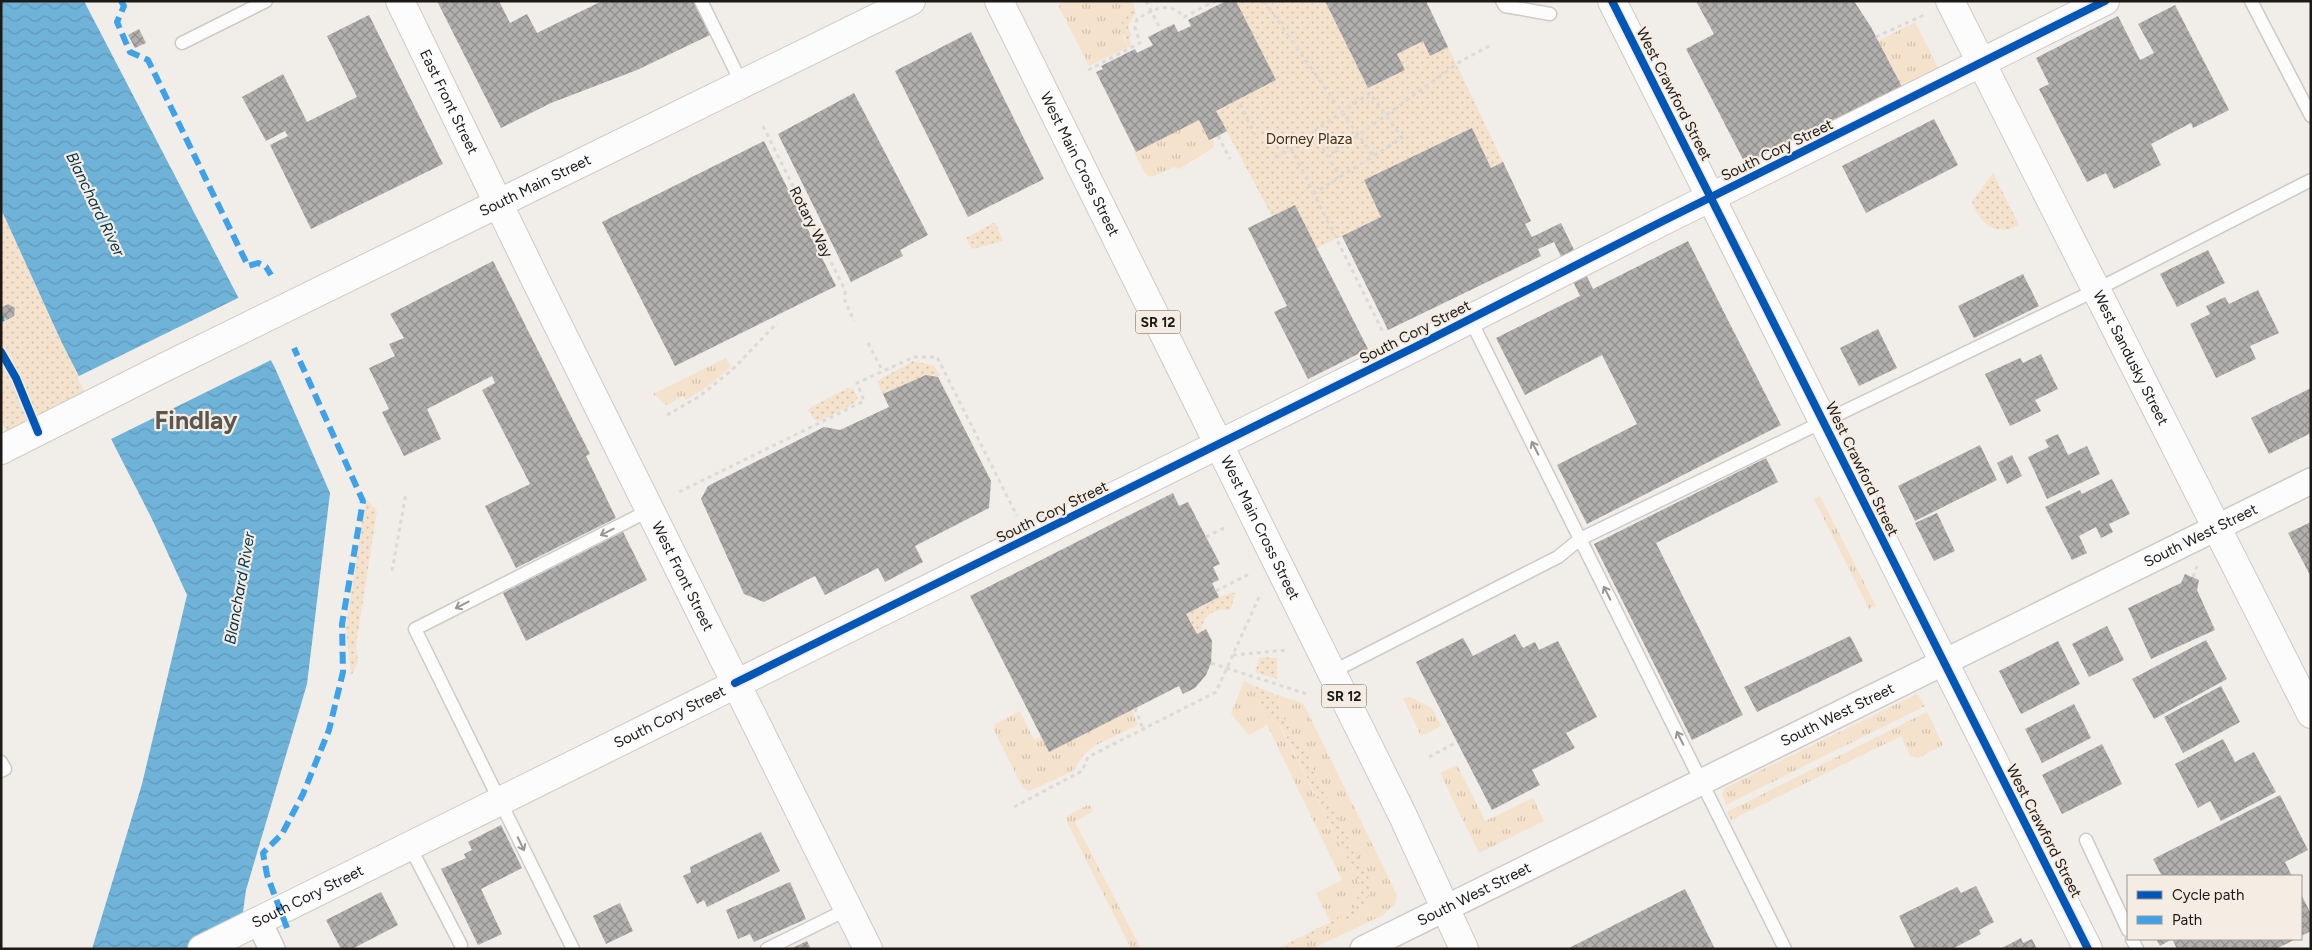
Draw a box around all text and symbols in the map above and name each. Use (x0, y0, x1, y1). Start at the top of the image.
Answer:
street label: West Crawford Street (1633, 24, 1716, 164)
street label: East Front Street (416, 46, 482, 157)
street label: West Main Cross Street (1037, 89, 1123, 239)
street label: South Cory Street (1718, 115, 1836, 185)
park label: Dorney Plaza (1266, 130, 1352, 148)
water label: Blanchard River (62, 149, 129, 260)
street label: South Main Street (476, 150, 594, 220)
street label: Rotary Way (785, 183, 837, 261)
street label: West Sandusky Street (2089, 287, 2172, 429)
street label: South Cory Street (1356, 296, 1474, 368)
road number: SR 12 (1136, 311, 1180, 334)
street label: West Crawford Street (1822, 399, 1903, 539)
district label: Findlay (154, 405, 238, 435)
one-way arrow (1529, 440, 1539, 455)
street label: West Main Cross Street (1217, 453, 1304, 603)
street label: South Cory Street (993, 477, 1111, 547)
street label: South West Street (2141, 500, 2261, 571)
street label: West Front Street (648, 519, 718, 634)
one-way arrow (599, 527, 614, 537)
water label: Blanchard River (220, 530, 259, 646)
one-way arrow (1602, 586, 1611, 601)
one-way arrow (454, 600, 469, 610)
street label: South West Street (1778, 679, 1897, 750)
street label: South Cory Street (611, 682, 729, 752)
road number: SR 12 (1322, 684, 1366, 708)
one-way arrow (1675, 731, 1685, 746)
street label: West Crawford Street (2003, 761, 2086, 901)
one-way arrow (517, 836, 526, 851)
street label: South West Street (1414, 858, 1534, 930)
street label: South Cory Street (249, 861, 367, 932)
legend (2127, 875, 2302, 940)
text: Cycle path (2172, 886, 2244, 904)
text: Path (2172, 911, 2202, 929)

